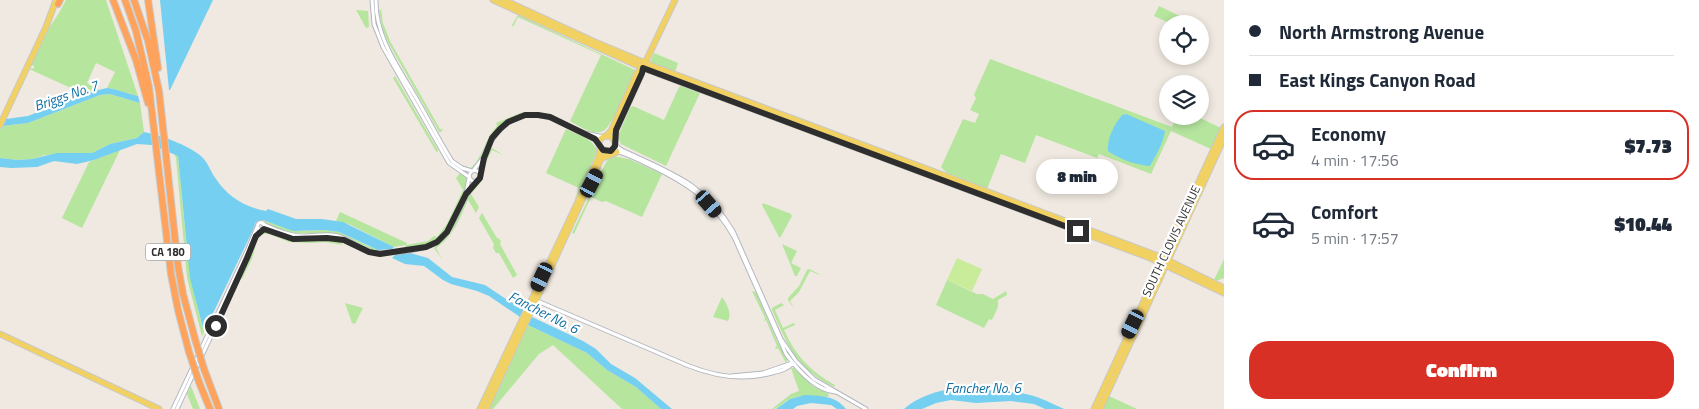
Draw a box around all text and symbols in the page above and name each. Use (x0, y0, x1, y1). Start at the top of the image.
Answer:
map controls (1159, 15, 1209, 125)
button: locate (1159, 15, 1209, 65)
text: North Armstrong Avenue (1279, 17, 1484, 46)
text: East Kings Canyon Road (1279, 65, 1476, 94)
water label: Briggs No. 7 (31, 74, 102, 116)
button: layers (1159, 75, 1209, 125)
text: Economy (1311, 119, 1386, 148)
icon: car (1251, 123, 1296, 168)
text: $7.73 (1625, 131, 1672, 160)
text: 4 min · 17:56 (1311, 148, 1399, 172)
callout: 8 min (1037, 158, 1119, 194)
text: 8 min (1057, 164, 1097, 188)
car (578, 166, 605, 200)
street label: SOUTH CLOVIS AVENUE (1137, 182, 1205, 300)
car (693, 188, 724, 220)
text: Comfort (1311, 197, 1378, 226)
icon: car (1251, 201, 1296, 246)
text: $10.44 (1614, 209, 1672, 238)
route end (1067, 220, 1089, 242)
text: 5 min · 17:57 (1311, 226, 1399, 250)
road number: CA 180 (146, 243, 190, 260)
car (528, 260, 555, 294)
water label: Fancher No. 6 (505, 285, 584, 339)
car (1119, 307, 1146, 341)
route start (205, 315, 227, 337)
button: Confirm (1249, 341, 1674, 399)
water label: Fancher No. 6 (945, 377, 1022, 398)

